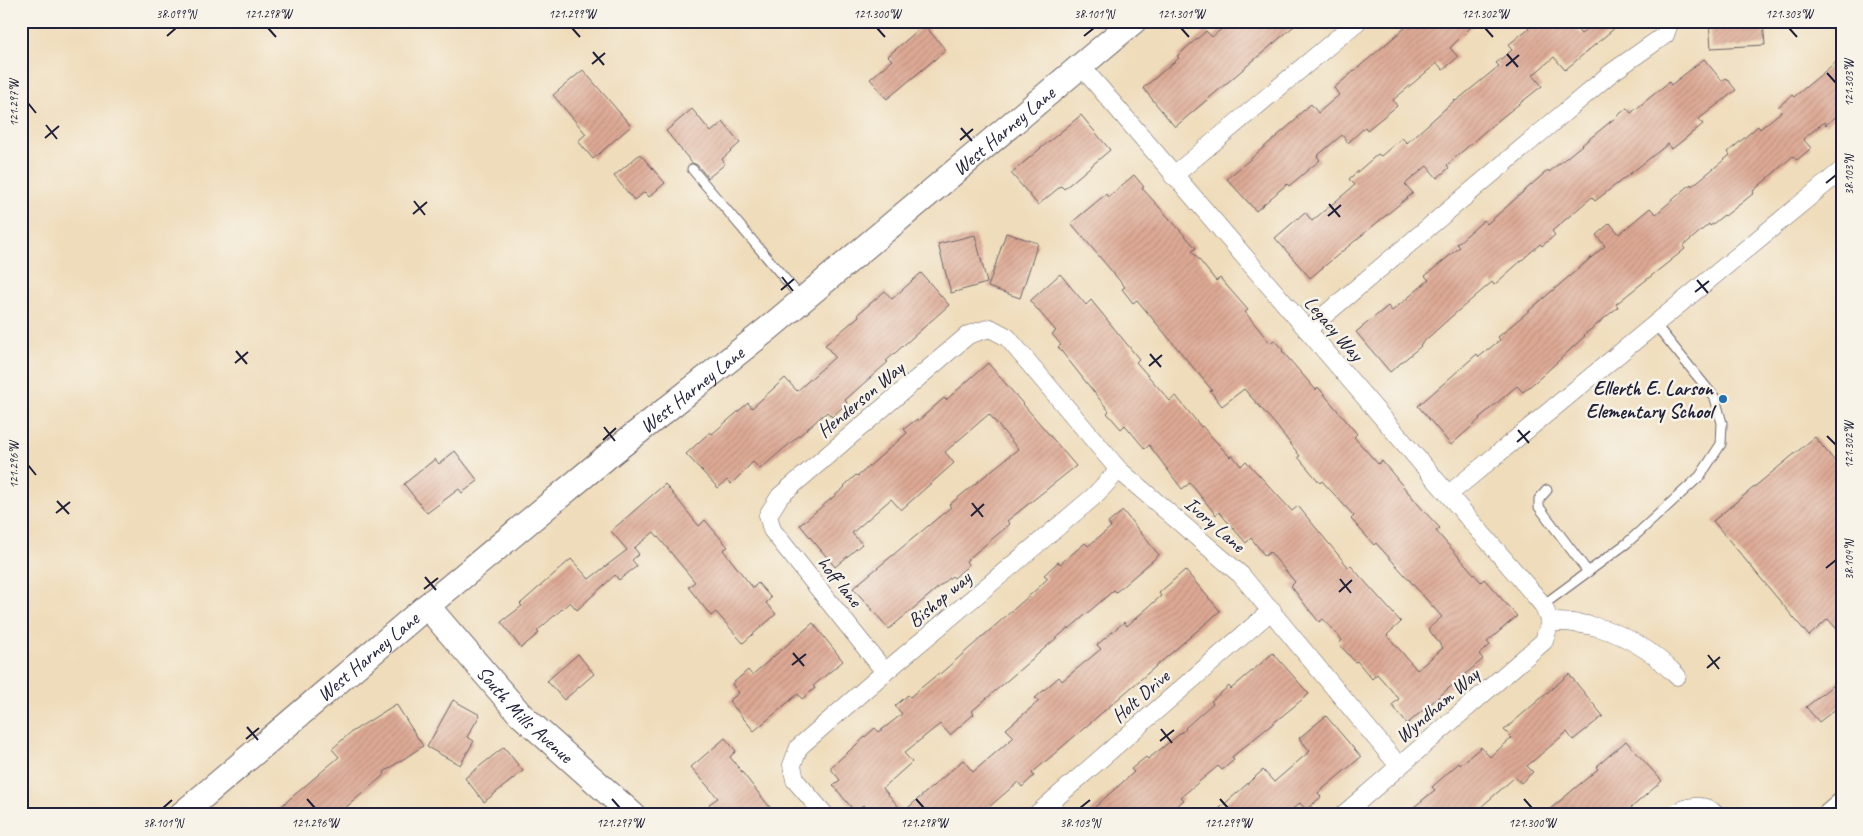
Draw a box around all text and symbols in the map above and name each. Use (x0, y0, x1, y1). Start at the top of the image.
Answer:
text: 38.099°N (156, 6, 198, 22)
text: 121.298°W (245, 6, 294, 22)
text: 121.299°W (549, 6, 598, 22)
text: 121.300°W (854, 6, 903, 22)
text: 38.101°N (1074, 6, 1116, 22)
text: 121.301°W (1158, 6, 1207, 22)
text: 121.302°W (1462, 6, 1511, 22)
text: 121.303°W (1766, 6, 1815, 22)
text: 121.303°W (1841, 57, 1857, 106)
text: 121.297°W (6, 77, 22, 126)
street label: West Harney Lane (948, 80, 1061, 181)
text: 38.103°N (1841, 153, 1857, 195)
street label: Legacy Way (1299, 291, 1370, 368)
street label: West Harney Lane (635, 340, 750, 439)
street label: Henderson Way (812, 354, 911, 443)
place label: Ellerth E. Larson Elementary School (1586, 376, 1716, 424)
marker: Ellerth E. Larson Elementary School (1717, 393, 1729, 405)
text: 121.302°W (1841, 419, 1857, 468)
text: 121.296°W (6, 439, 22, 488)
street label: Ivory Lane (1179, 491, 1251, 558)
text: 38.104°N (1841, 538, 1857, 580)
street label: hoff lane (812, 551, 869, 613)
street label: Bishop way (903, 565, 977, 633)
street label: West Harney Lane (312, 606, 425, 707)
street label: South Mills Avenue (471, 661, 579, 769)
street label: Wyndham Way (1390, 661, 1486, 749)
street label: Holt Drive (1106, 663, 1176, 728)
text: 38.101°N (143, 815, 185, 831)
text: 121.296°W (292, 815, 341, 831)
text: 121.297°W (597, 815, 646, 831)
text: 121.298°W (901, 815, 950, 831)
text: 38.103°N (1060, 815, 1102, 831)
text: 121.299°W (1205, 815, 1254, 831)
text: 121.300°W (1509, 815, 1558, 831)

